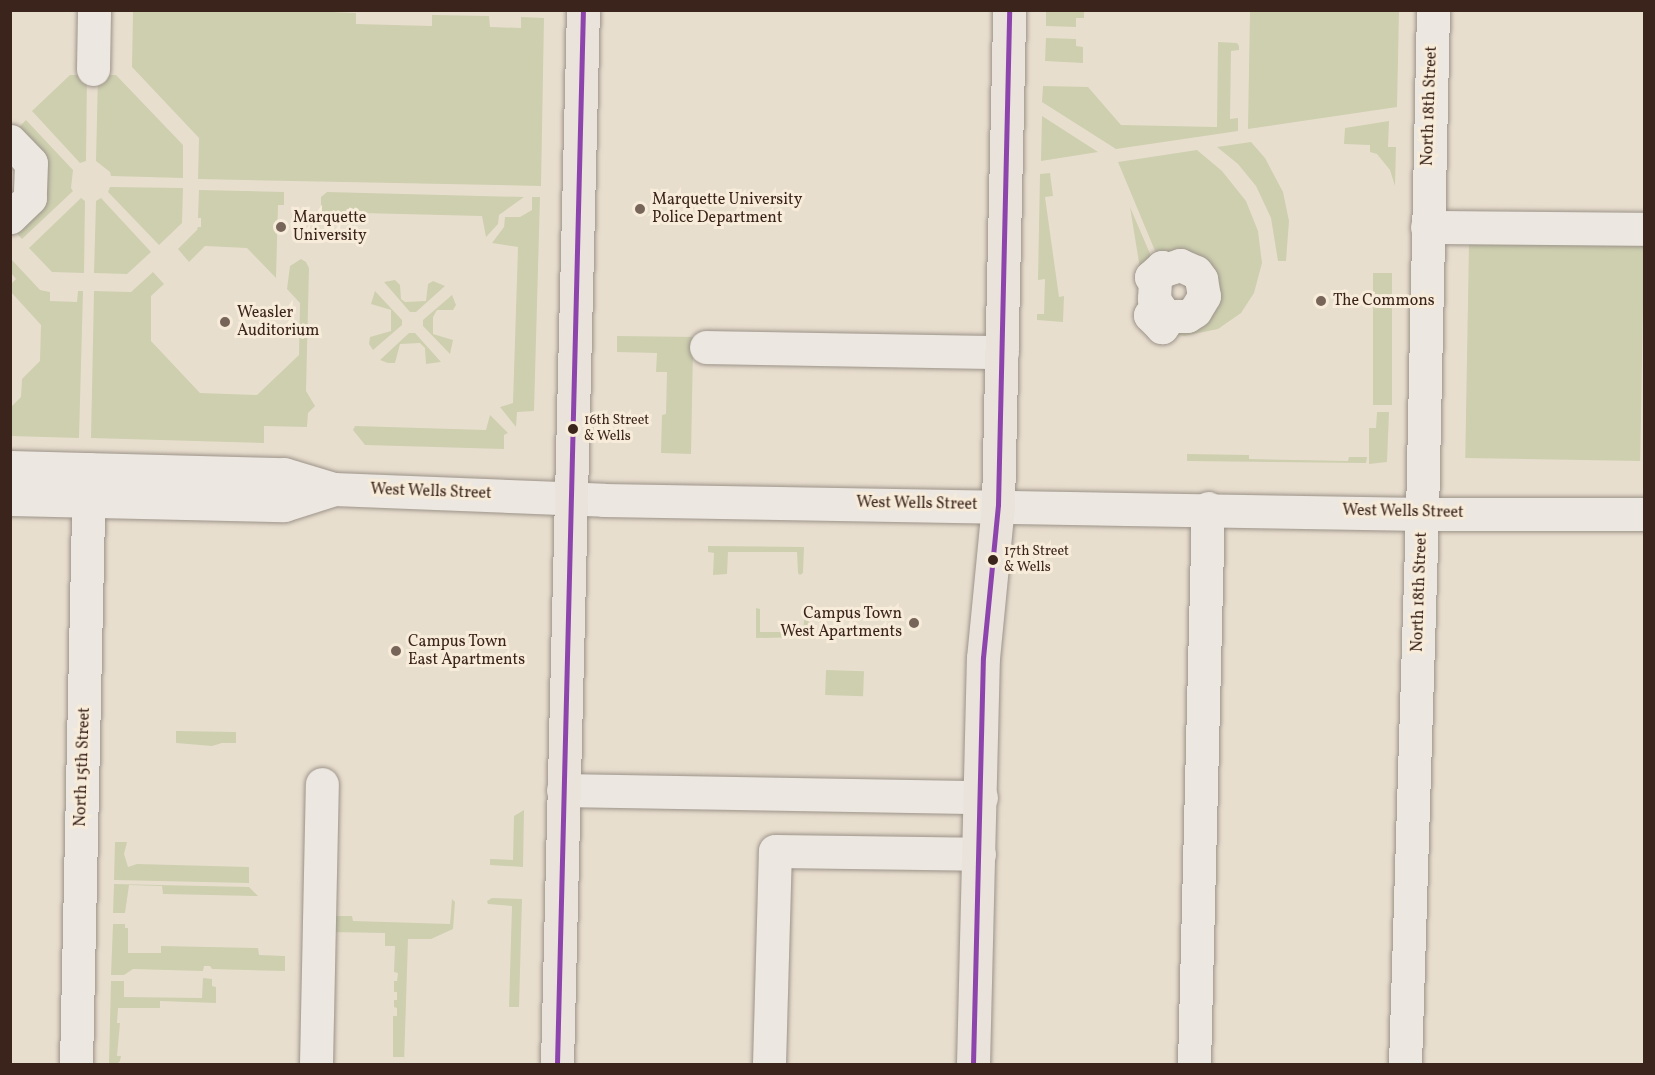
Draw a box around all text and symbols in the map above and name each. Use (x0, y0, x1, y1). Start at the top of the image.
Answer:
street label: North 18th Street (1418, 46, 1442, 166)
place label: Marquette University Police Department (652, 190, 802, 228)
marker: Marquette University Police Department (633, 202, 647, 216)
place label: Marquette University (293, 208, 367, 246)
marker: Marquette University (274, 220, 288, 234)
place label: The Commons (1333, 291, 1435, 311)
marker: The Commons (1314, 294, 1328, 308)
place label: Weasler Auditorium (237, 303, 319, 341)
marker: Weasler Auditorium (218, 315, 232, 329)
place label: 16th Street & Wells (584, 413, 649, 446)
marker: 16th Street & Wells (567, 423, 579, 435)
street label: West Wells Street (370, 480, 492, 504)
street label: West Wells Street (856, 493, 978, 515)
street label: West Wells Street (1342, 501, 1464, 523)
street label: North 18th Street (1408, 532, 1432, 652)
place label: 17th Street & Wells (1004, 544, 1069, 576)
marker: 17th Street & Wells (987, 554, 999, 566)
place label: Campus Town West Apartments (780, 604, 902, 642)
marker: Campus Town West Apartments (907, 616, 921, 630)
place label: Campus Town East Apartments (408, 632, 525, 670)
marker: Campus Town East Apartments (389, 644, 403, 658)
street label: North 15th Street (71, 707, 95, 827)

